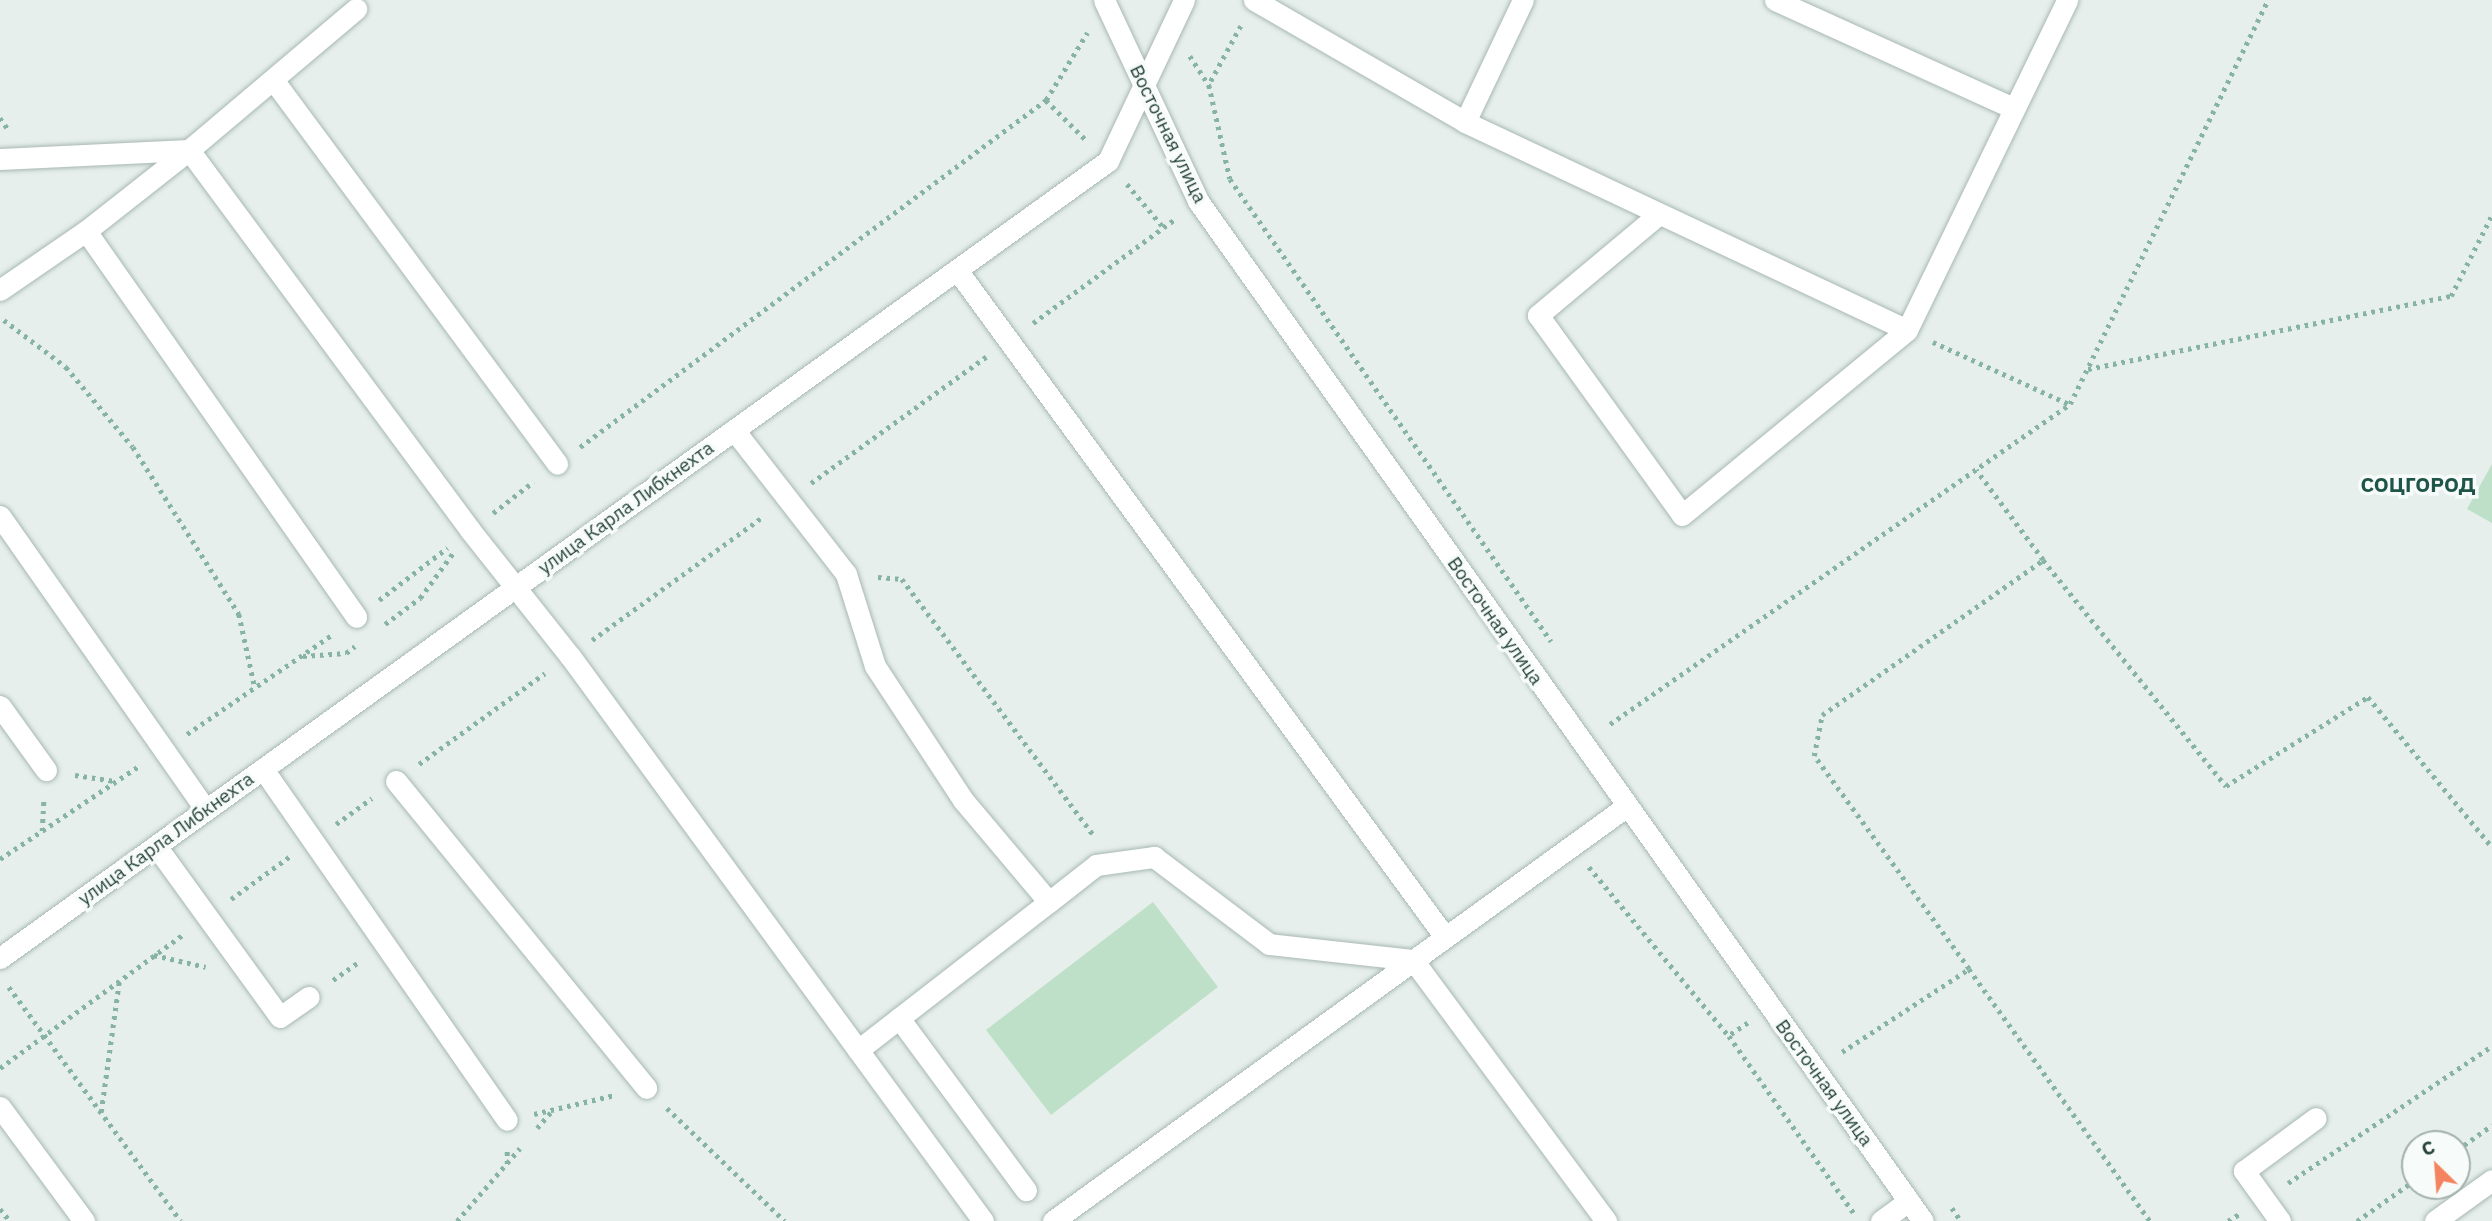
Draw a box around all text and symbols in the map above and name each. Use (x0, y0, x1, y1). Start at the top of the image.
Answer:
street label: Восточная улица (1125, 61, 1211, 207)
street label: улица Карла Либкнехта (534, 437, 718, 579)
district label: СОЦГОРОД (2360, 471, 2476, 497)
street label: Восточная улица (1442, 553, 1548, 689)
street label: улица Карла Либкнехта (74, 768, 258, 910)
street label: Восточная улица (1770, 1015, 1878, 1151)
north arrow (2401, 1130, 2471, 1200)
text: С (2417, 1134, 2439, 1161)

